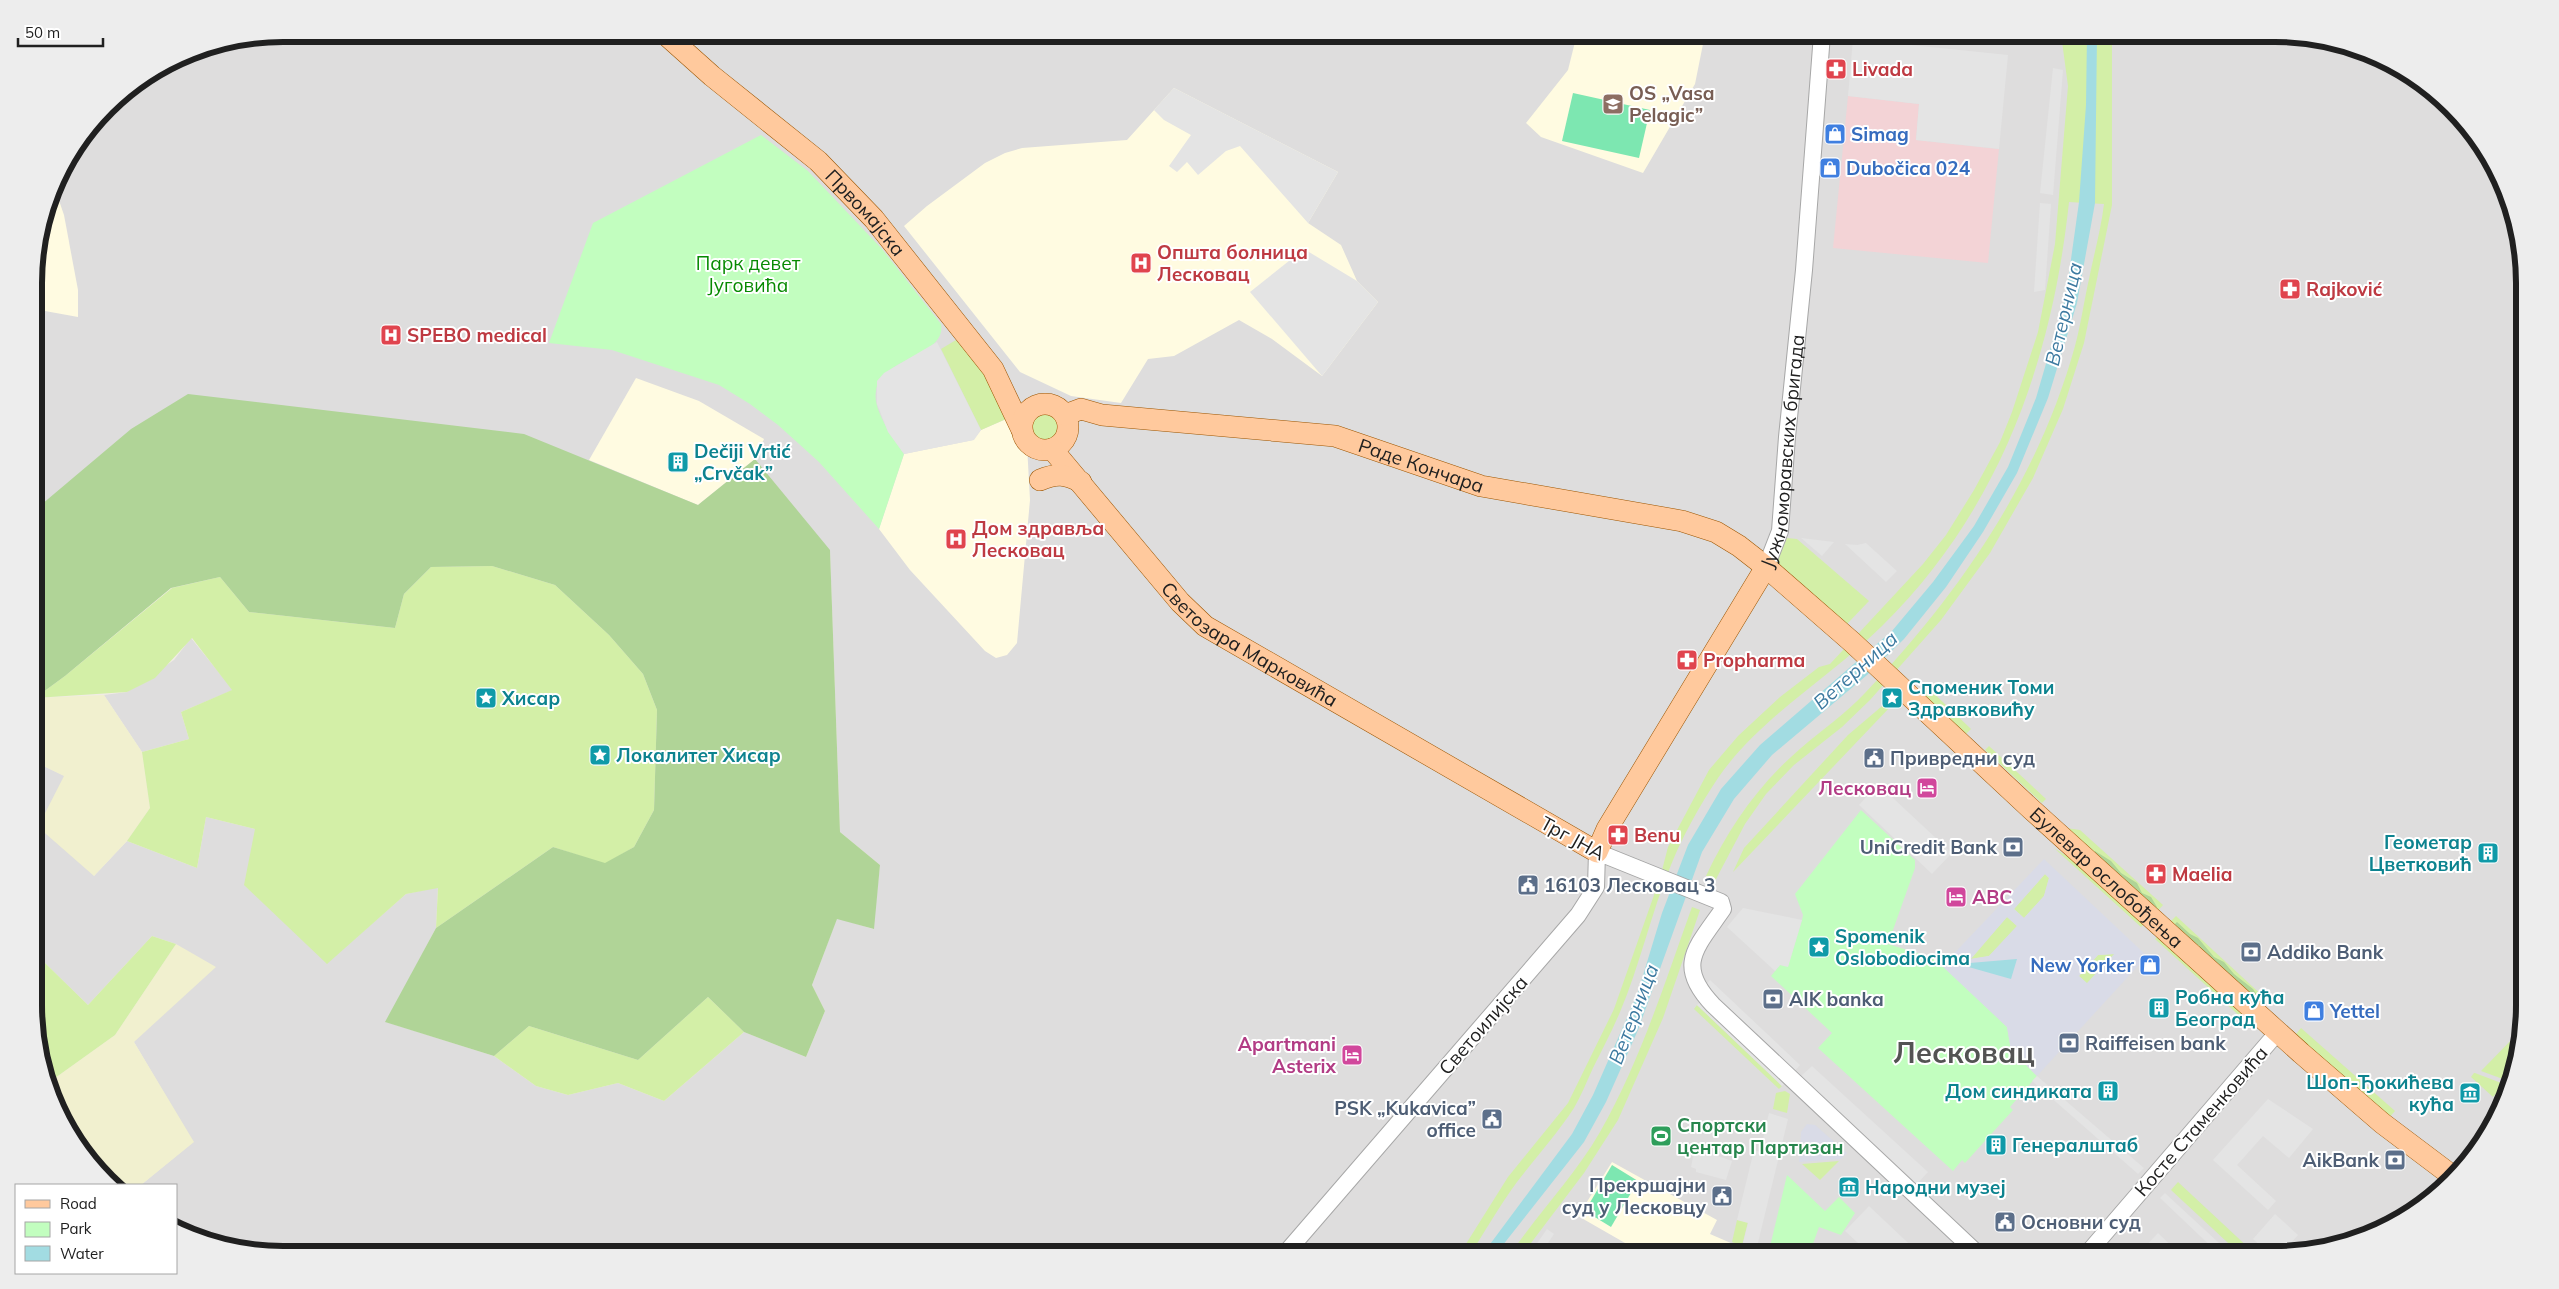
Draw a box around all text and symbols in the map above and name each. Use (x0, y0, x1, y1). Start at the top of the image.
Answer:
scale bar (18, 15, 102, 47)
text: 50 m (25, 23, 60, 42)
pharmacy icon: Livada (1824, 57, 1848, 81)
place label: Livada (1852, 57, 1913, 81)
place label: OS „Vasa Pelagic” (1629, 81, 1715, 127)
school or university icon: OS „Vasa Pelagic” (1601, 92, 1625, 116)
shop icon: Simag (1823, 122, 1847, 146)
place label: Simag (1851, 122, 1909, 146)
shop icon: Dubočica 024 (1818, 156, 1842, 180)
place label: Dubočica 024 (1846, 156, 1971, 180)
street label: Првомајска (820, 164, 911, 261)
place label: Општа болница Лесковац (1157, 240, 1308, 286)
park label: Парк девет Југовића (696, 251, 801, 297)
hospital icon: Општа болница Лесковац (1129, 251, 1153, 275)
water label: Ветерница (2039, 260, 2087, 368)
pharmacy icon: Rajković (2278, 277, 2302, 301)
place label: Rajković (2306, 277, 2383, 301)
hospital icon: SPEBO medical (379, 323, 403, 347)
place label: SPEBO medical (407, 323, 547, 347)
street label: Јужноморавских бригада (1755, 333, 1809, 571)
street label: Раде Кончара (1355, 433, 1487, 498)
place label: Dečiji Vrtić „Crvčak” (694, 439, 791, 485)
building icon: Dečiji Vrtić „Crvčak” (666, 450, 690, 474)
place label: Дом здравља Лесковац (972, 516, 1104, 562)
hospital icon: Дом здравља Лесковац (944, 527, 968, 551)
street label: Светозара Марковића (1156, 577, 1342, 712)
water label: Ветерница (1808, 625, 1902, 715)
pharmacy icon: Propharma (1675, 648, 1699, 672)
place label: Propharma (1703, 648, 1805, 672)
place label: Споменик Томи Здравковићу (1908, 675, 2054, 721)
place icon: Хисар (474, 686, 498, 710)
place label: Хисар (501, 686, 560, 710)
place icon: Споменик Томи Здравковићу (1880, 686, 1904, 710)
place icon: Локалитет Хисар (588, 743, 612, 767)
place label: Локалитет Хисар (616, 743, 781, 767)
public building icon: Привредни суд (1862, 746, 1886, 770)
place label: Привредни суд (1890, 746, 2035, 770)
place label: Лесковац (1818, 776, 1911, 800)
hotel icon: Лесковац (1915, 776, 1939, 800)
street label: Булевар ослобођења (2025, 802, 2188, 953)
street label: Трг ЈНА (1537, 811, 1609, 865)
pharmacy icon: Benu (1606, 823, 1630, 847)
place label: Benu (1634, 823, 1680, 847)
place label: Геометар Цветковић (2369, 830, 2472, 876)
place label: UniCredit Bank (1860, 835, 1998, 859)
bank icon: UniCredit Bank (2001, 835, 2025, 859)
building icon: Геометар Цветковић (2476, 841, 2500, 865)
pharmacy icon: Maelia (2144, 862, 2168, 886)
place label: Maelia (2172, 862, 2232, 886)
public building icon: 16103 Лесковац 3 (1516, 873, 1540, 897)
place label: 16103 Лесковац 3 (1544, 873, 1715, 897)
hotel icon: ABC (1944, 885, 1968, 909)
place label: ABC (1972, 885, 2012, 909)
place label: Spomenik Oslobodiocima (1835, 924, 1970, 970)
place icon: Spomenik Oslobodiocima (1807, 935, 1831, 959)
bank icon: Addiko Bank (2239, 940, 2263, 964)
place label: Addiko Bank (2267, 940, 2384, 964)
place label: New Yorker (2030, 953, 2135, 977)
shop icon: New Yorker (2138, 953, 2162, 977)
water label: Ветерница (1602, 960, 1664, 1068)
street label: Светоилијска (1433, 970, 1533, 1080)
place label: Робна кућа Београд (2175, 985, 2285, 1031)
bank icon: AIK banka (1761, 987, 1785, 1011)
place label: AIK banka (1789, 987, 1884, 1011)
building icon: Робна кућа Београд (2147, 996, 2171, 1020)
shop icon: Yettel (2302, 999, 2326, 1023)
place label: Yettel (2329, 999, 2380, 1023)
bank icon: Raiffeisen bank (2057, 1031, 2081, 1055)
place label: Raiffeisen bank (2085, 1031, 2226, 1055)
place label: Apartmani Asterix (1238, 1032, 1337, 1078)
district label: Лесковац (1893, 1034, 2035, 1070)
street label: Косте Стаменковића (2129, 1041, 2273, 1201)
hotel icon: Apartmani Asterix (1340, 1043, 1364, 1067)
place label: Шоп-Ђокићева кућа (2306, 1070, 2454, 1116)
place label: Дом синдиката (1945, 1079, 2092, 1103)
building icon: Дом синдиката (2096, 1079, 2120, 1103)
museum icon: Шоп-Ђокићева кућа (2458, 1081, 2482, 1105)
place label: PSK „Kukavica” office (1334, 1096, 1476, 1142)
public building icon: PSK „Kukavica” office (1480, 1107, 1504, 1131)
place label: Спортски центар Партизан (1677, 1113, 1843, 1159)
sports icon: Спортски центар Партизан (1649, 1124, 1673, 1148)
building icon: Генералштаб (1984, 1133, 2008, 1157)
place label: Генералштаб (2012, 1133, 2138, 1157)
place label: AikBank (2302, 1148, 2379, 1172)
bank icon: AikBank (2383, 1148, 2407, 1172)
place label: Прекршајни суд у Лесковцу (1562, 1173, 1706, 1219)
museum icon: Народни музеј (1837, 1175, 1861, 1199)
place label: Народни музеј (1865, 1175, 2006, 1199)
legend (15, 1184, 178, 1274)
public building icon: Прекршајни суд у Лесковцу (1710, 1184, 1734, 1208)
text: Road (60, 1194, 97, 1213)
public building icon: Основни суд (1993, 1210, 2017, 1234)
place label: Основни суд (2021, 1210, 2141, 1234)
text: Park (60, 1219, 92, 1238)
text: Water (60, 1244, 104, 1263)

